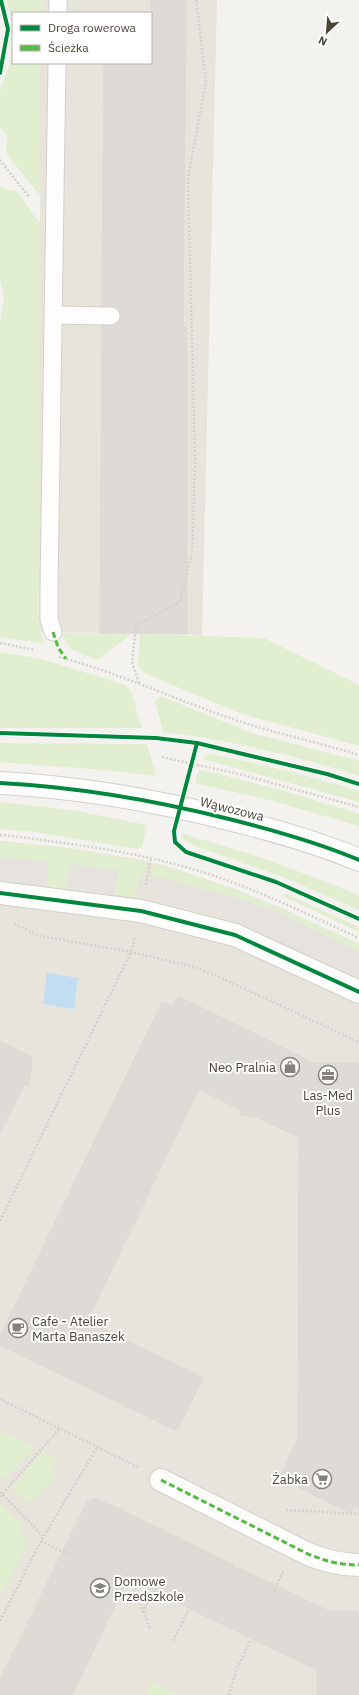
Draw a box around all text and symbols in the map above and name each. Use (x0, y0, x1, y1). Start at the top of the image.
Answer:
legend (12, 12, 152, 64)
north arrow (307, 12, 347, 52)
text: Droga rowerowa (48, 20, 137, 35)
text: N (316, 33, 329, 49)
text: Ścieżka (48, 40, 89, 55)
street label: Wąwozowa (198, 793, 266, 825)
shop icon: Neo Pralnia (279, 1056, 301, 1078)
place label: Neo Pralnia (209, 1059, 276, 1076)
office icon: Las-Med Plus (317, 1064, 339, 1086)
place label: Las-Med Plus (303, 1087, 353, 1119)
place label: Cafe - Atelier Marta Banaszek (32, 1313, 125, 1345)
cafe icon: Cafe - Atelier Marta Banaszek (7, 1317, 29, 1339)
supermarket icon: Żabka (311, 1468, 333, 1490)
place label: Żabka (272, 1471, 308, 1488)
place label: Domowe Przedszkole (114, 1573, 184, 1605)
school or university icon: Domowe Przedszkole (89, 1577, 111, 1599)

